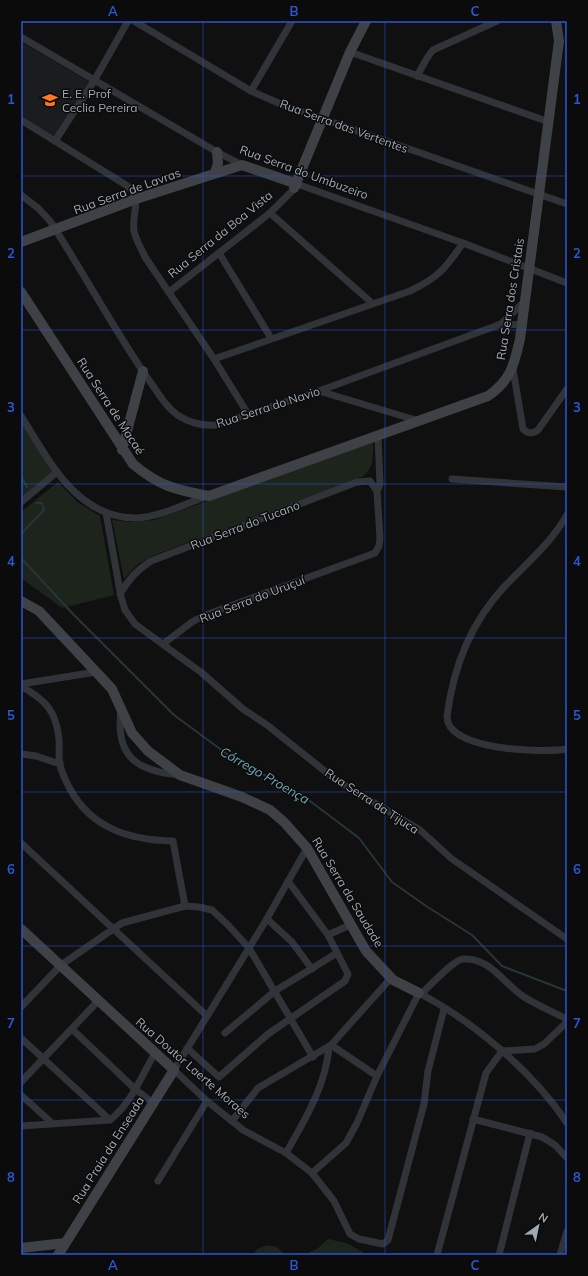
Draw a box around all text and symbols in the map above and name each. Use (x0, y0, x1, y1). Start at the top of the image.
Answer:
text: A (108, 3, 118, 19)
text: B (290, 3, 299, 19)
text: C (471, 3, 480, 19)
place label: E. E. Prof Ceclia Pereira (62, 86, 138, 115)
text: 1 (7, 91, 15, 107)
school or university icon: E. E. Prof Ceclia Pereira (41, 91, 59, 109)
text: 1 (573, 91, 581, 107)
street label: Rua Serra das Vertentes (278, 96, 410, 156)
street label: Rua Serra do Umbuzeiro (238, 142, 370, 202)
street label: Rua Serra de Lavras (71, 165, 183, 217)
street label: Rua Serra da Boa Vista (165, 187, 275, 281)
street label: Rua Serra dos Cristais (493, 237, 527, 361)
text: 2 (7, 245, 15, 261)
text: 2 (573, 245, 581, 261)
street label: Rua Serra de Macaé (74, 355, 148, 457)
street label: Rua Serra do Navio (214, 383, 322, 431)
text: 3 (7, 399, 15, 415)
text: 3 (573, 399, 581, 415)
street label: Rua Serra do Tucano (188, 497, 302, 553)
text: 4 (7, 553, 15, 569)
text: 4 (573, 553, 581, 569)
street label: Rua Serra do Uruçuí (197, 572, 308, 626)
text: 5 (7, 707, 15, 723)
text: 5 (573, 707, 581, 723)
water label: Córrego Proença (218, 743, 313, 807)
street label: Rua Serra da Tijuca (322, 765, 422, 837)
street label: Rua Serra da Saudade (309, 834, 387, 950)
text: 6 (7, 861, 15, 877)
text: 6 (573, 861, 581, 877)
street label: Rua Doutor Laerte Moraes (133, 1014, 253, 1122)
text: 7 (7, 1015, 15, 1031)
text: 7 (573, 1015, 581, 1031)
street label: Rua Praia da Enseada (69, 1094, 147, 1206)
text: 8 (7, 1169, 15, 1185)
text: 8 (573, 1169, 581, 1185)
north arrow (518, 1206, 558, 1246)
text: N (536, 1209, 551, 1226)
text: A (108, 1257, 118, 1273)
text: B (290, 1257, 299, 1273)
text: C (471, 1257, 480, 1273)

